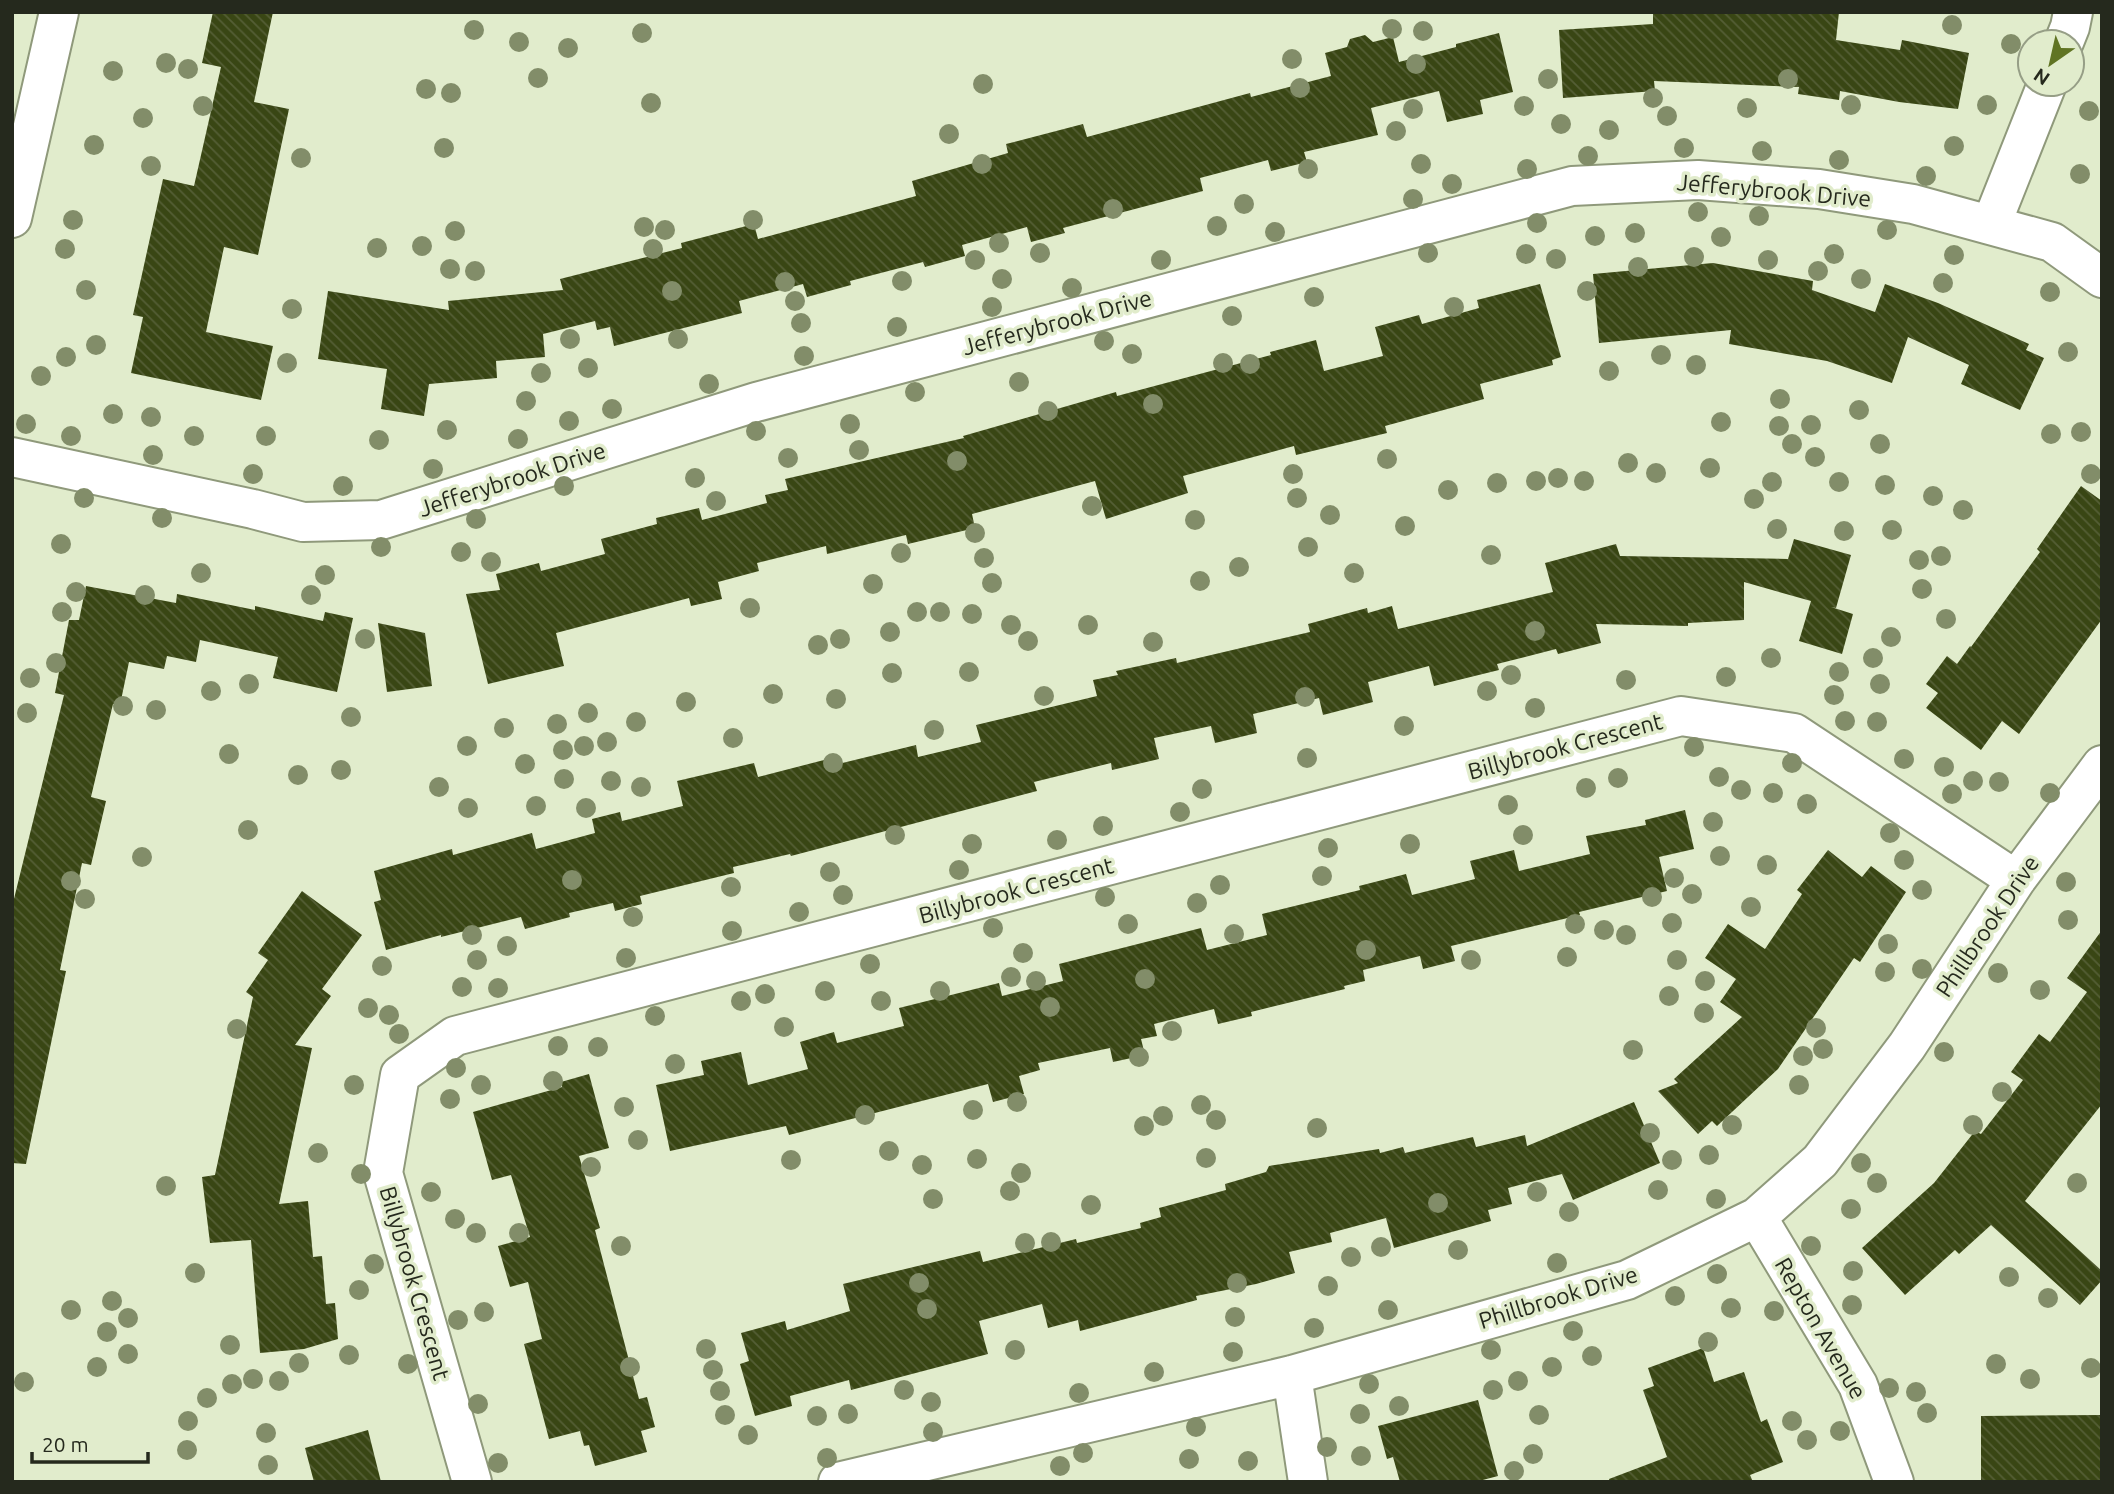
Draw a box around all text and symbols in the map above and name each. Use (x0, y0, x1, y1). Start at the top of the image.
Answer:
north arrow (2016, 28, 2086, 98)
text: N (2029, 64, 2054, 90)
street label: Jefferybrook Drive (1676, 169, 1872, 211)
street label: Jefferybrook Drive (960, 285, 1154, 359)
street label: Jefferybrook Drive (415, 437, 609, 521)
street label: Billybrook Crescent (1465, 708, 1665, 784)
street label: Phillbrook Drive (1931, 851, 2043, 1001)
street label: Billybrook Crescent (916, 852, 1116, 928)
street label: Billybrook Crescent (375, 1183, 455, 1383)
street label: Repton Avenue (1770, 1253, 1872, 1403)
street label: Phillbrook Drive (1476, 1261, 1640, 1333)
scale bar (32, 1420, 147, 1464)
text: 20 m (42, 1432, 89, 1456)

